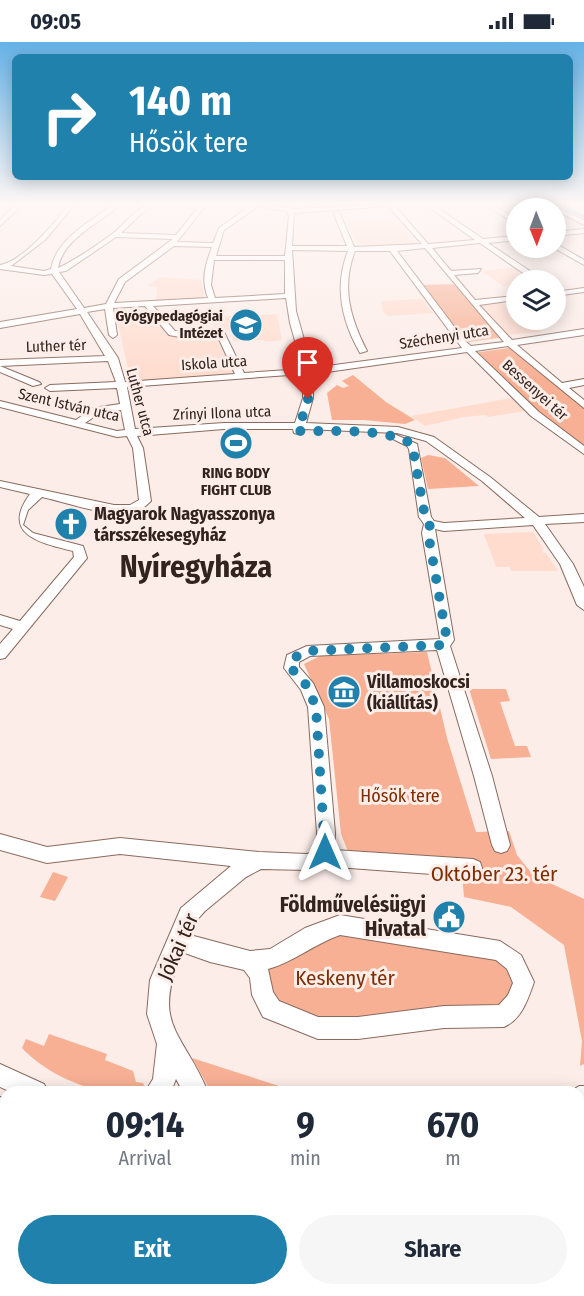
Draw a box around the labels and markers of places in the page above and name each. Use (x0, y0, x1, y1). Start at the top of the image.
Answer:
place label: Gyógypedagógiai Intézet (115, 307, 224, 342)
school or university icon: Gyógypedagógiai Intézet (228, 307, 264, 343)
pin (282, 337, 333, 399)
sports icon: RING BODY FIGHT CLUB (218, 425, 254, 461)
place label: RING BODY FIGHT CLUB (201, 464, 272, 499)
place label: Magyarok Nagyasszonya társszékesegyház (94, 503, 275, 546)
church icon: Magyarok Nagyasszonya társszékesegyház (53, 506, 89, 542)
place label: Villamoskocsi (kiállítás) (366, 671, 470, 714)
museum icon: Villamoskocsi (kiállítás) (326, 674, 362, 710)
place label: Földművelésügyi Hivatal (280, 892, 426, 942)
public building icon: Földművelésügyi Hivatal (431, 899, 467, 935)

